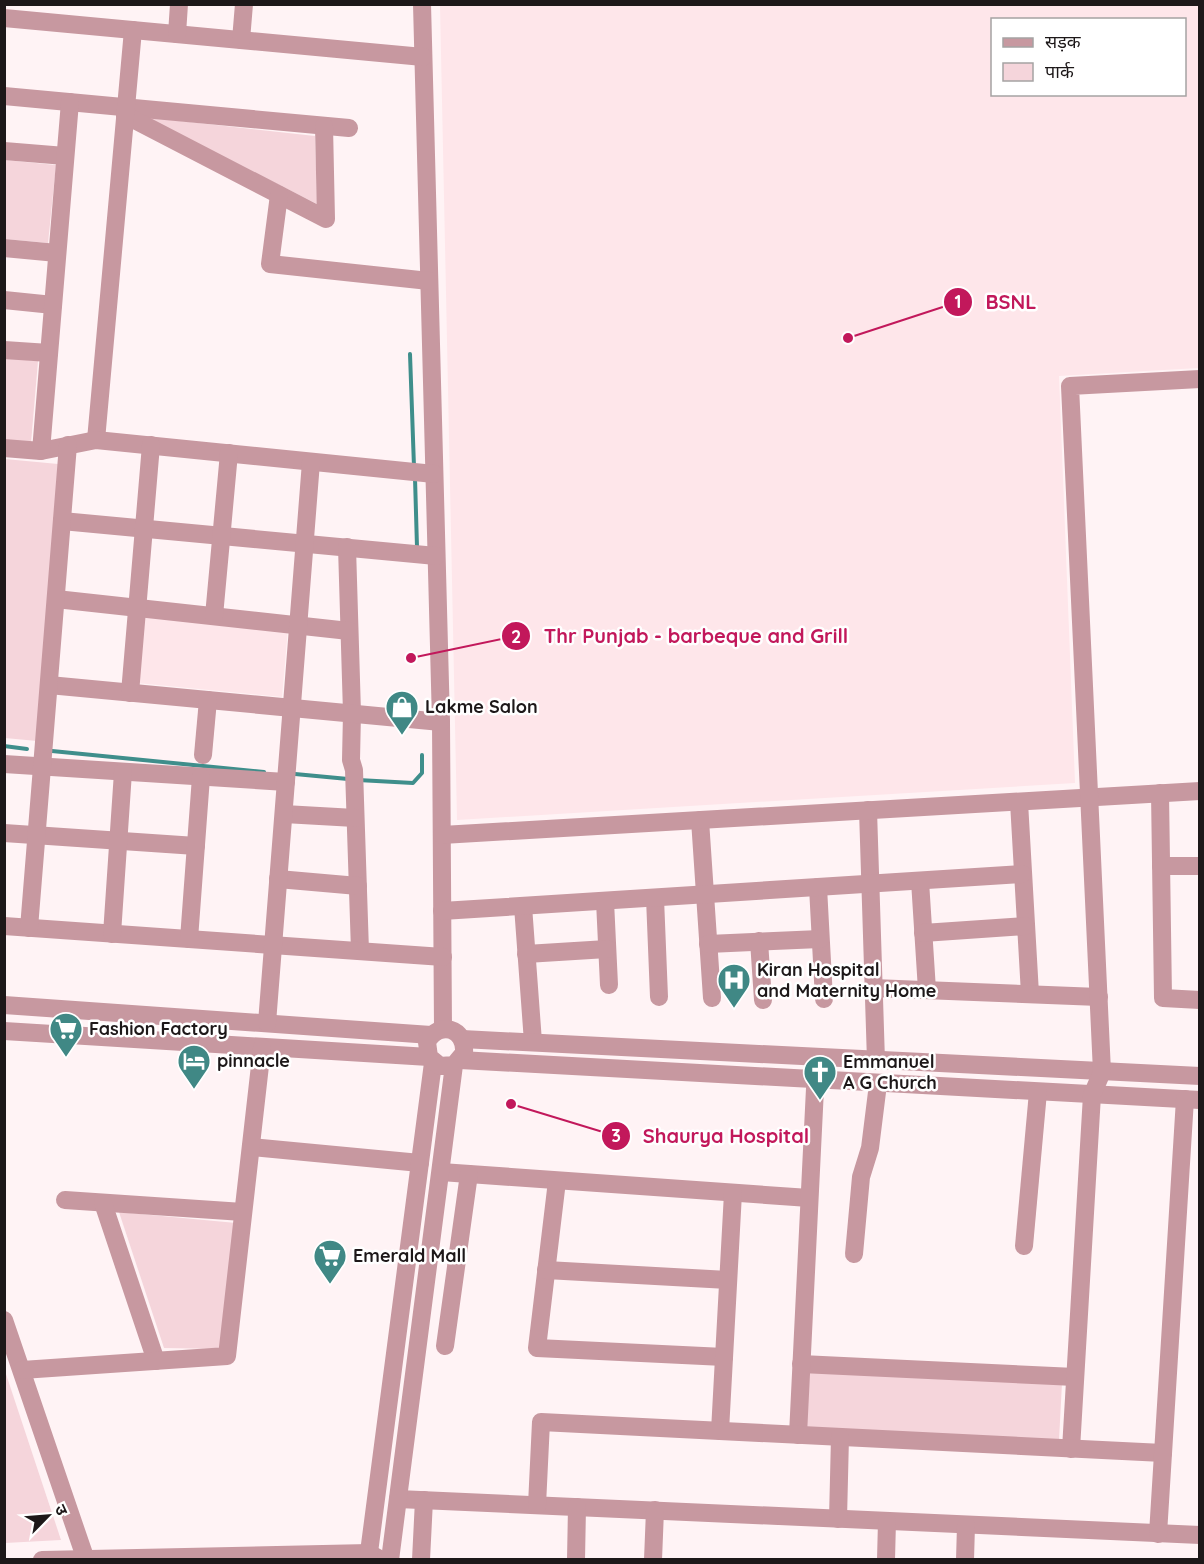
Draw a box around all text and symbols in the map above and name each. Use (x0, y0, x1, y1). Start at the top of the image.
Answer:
legend (991, 18, 1186, 96)
text: सड़क (1045, 30, 1082, 53)
text: पार्क (1045, 60, 1075, 83)
callout: BSNL (943, 283, 1048, 321)
text: BSNL (986, 289, 1036, 314)
text: 1 (954, 290, 962, 313)
callout: Thr Punjab - barbeque and Grill (501, 617, 860, 655)
text: Thr Punjab - barbeque and Grill (544, 623, 848, 648)
text: 2 (511, 625, 521, 648)
shop icon: Lakme Salon (384, 689, 420, 736)
place label: Lakme Salon (425, 695, 538, 718)
place label: Kiran Hospital and Maternity Home (757, 958, 936, 1002)
hospital icon: Kiran Hospital and Maternity Home (716, 962, 752, 1009)
supermarket icon: Fashion Factory (48, 1011, 84, 1058)
place label: Fashion Factory (89, 1017, 228, 1040)
hotel icon: pinnacle (176, 1043, 212, 1090)
place label: pinnacle (217, 1049, 290, 1072)
place label: Emmanuel A G Church (843, 1050, 937, 1094)
church icon: Emmanuel A G Church (802, 1054, 838, 1101)
callout: Shaurya Hospital (601, 1117, 821, 1155)
text: Shaurya Hospital (643, 1123, 809, 1148)
text: 3 (611, 1124, 621, 1147)
supermarket icon: Emerald Mall (312, 1238, 348, 1285)
place label: Emerald Mall (353, 1244, 466, 1267)
north arrow (18, 1486, 78, 1546)
text: उ (51, 1501, 73, 1519)

